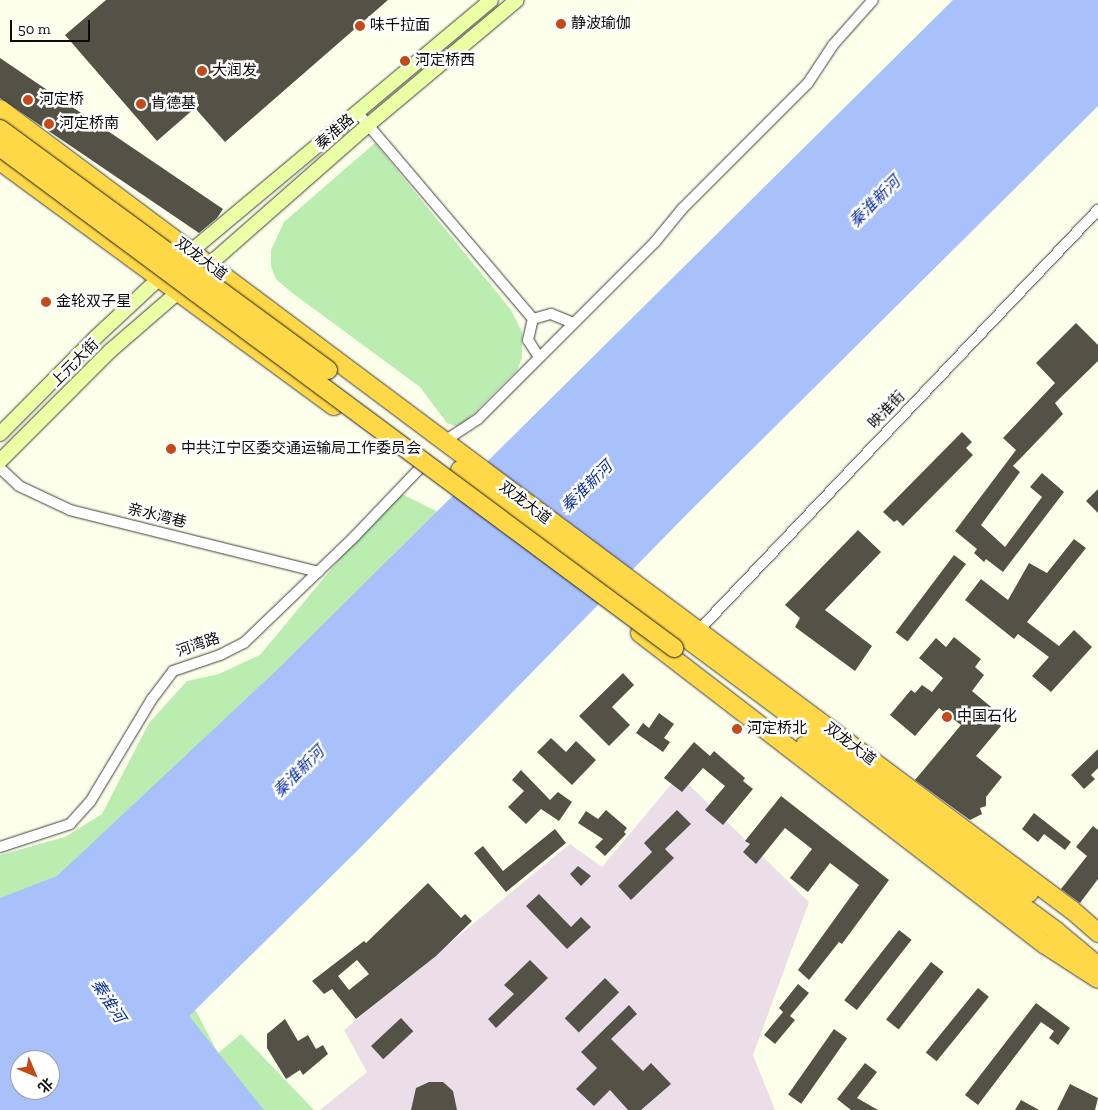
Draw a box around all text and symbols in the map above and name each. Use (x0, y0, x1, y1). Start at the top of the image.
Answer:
scale bar (12, 10, 92, 42)
place label: 静波瑜伽 (571, 15, 631, 33)
place label: 味千拉面 (370, 17, 430, 35)
marker: 静波瑜伽 (555, 18, 567, 30)
text: 50 m (18, 20, 51, 38)
marker: 味千拉面 (354, 20, 366, 32)
place label: 河定桥西 (415, 52, 475, 70)
marker: 河定桥西 (399, 55, 411, 67)
place label: 大润发 (212, 62, 257, 80)
marker: 大润发 (196, 65, 208, 77)
place label: 河定桥 (39, 91, 84, 109)
marker: 河定桥 (21, 93, 35, 107)
place label: 肯德基 (151, 95, 196, 113)
marker: 肯德基 (135, 98, 147, 110)
street label: 秦淮路 (312, 110, 358, 154)
place label: 河定桥南 (59, 115, 119, 133)
marker: 河定桥南 (43, 118, 55, 130)
water label: 秦淮新河 (846, 173, 904, 231)
street label: 双龙大道 (172, 234, 230, 284)
place label: 金轮双子星 (56, 293, 131, 311)
marker: 金轮双子星 (40, 296, 52, 308)
street label: 上元大街 (47, 335, 103, 391)
street label: 映淮街 (865, 388, 909, 432)
place label: 中共江宁区委交通运输局工作委员会 (181, 440, 421, 458)
marker: 中共江宁区委交通运输局工作委员会 (165, 443, 177, 455)
water label: 秦淮新河 (558, 458, 616, 516)
street label: 双龙大道 (496, 478, 554, 528)
street label: 亲水湾巷 (126, 500, 188, 532)
street label: 河湾路 (174, 629, 222, 661)
place label: 中国石化 (957, 708, 1017, 726)
marker: 中国石化 (941, 711, 953, 723)
street label: 双龙大道 (821, 719, 879, 769)
place label: 河定桥北 (747, 720, 807, 738)
marker: 河定桥北 (731, 723, 743, 735)
water label: 秦淮新河 (270, 743, 328, 801)
water label: 秦淮河 (87, 976, 129, 1026)
north arrow (10, 1050, 60, 1100)
text: 北 (34, 1074, 56, 1096)

